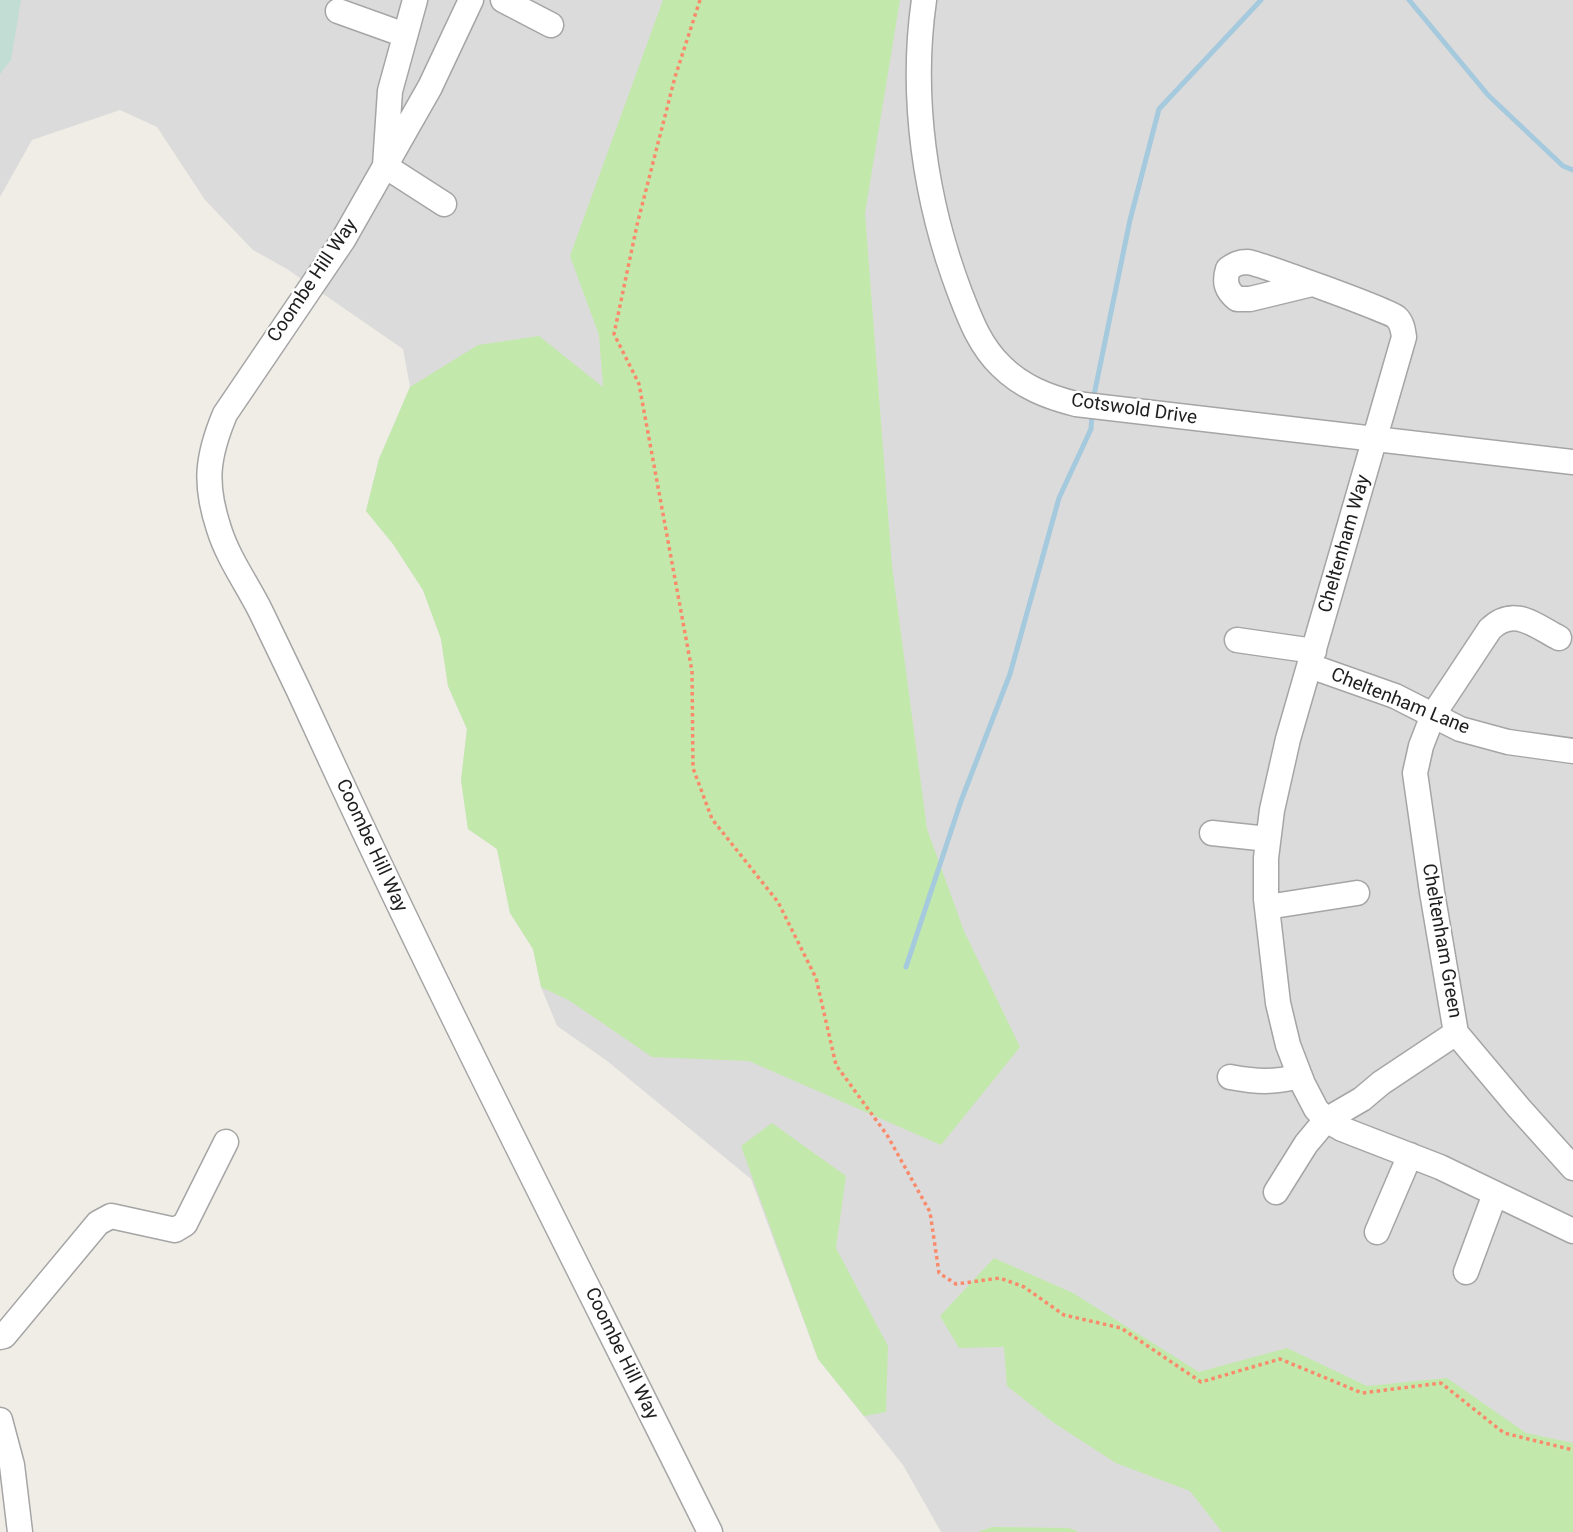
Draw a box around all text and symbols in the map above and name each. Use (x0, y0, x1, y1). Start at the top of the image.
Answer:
street label: Coombe Hill Way (263, 215, 363, 347)
street label: Cotswold Drive (1069, 390, 1199, 430)
street label: Cheltenham Way (1314, 473, 1376, 615)
street label: Cheltenham Lane (1327, 664, 1473, 740)
street label: Coombe Hill Way (330, 776, 412, 916)
street label: Cheltenham Green (1416, 862, 1466, 1020)
street label: Coombe Hill Way (579, 1284, 663, 1424)

